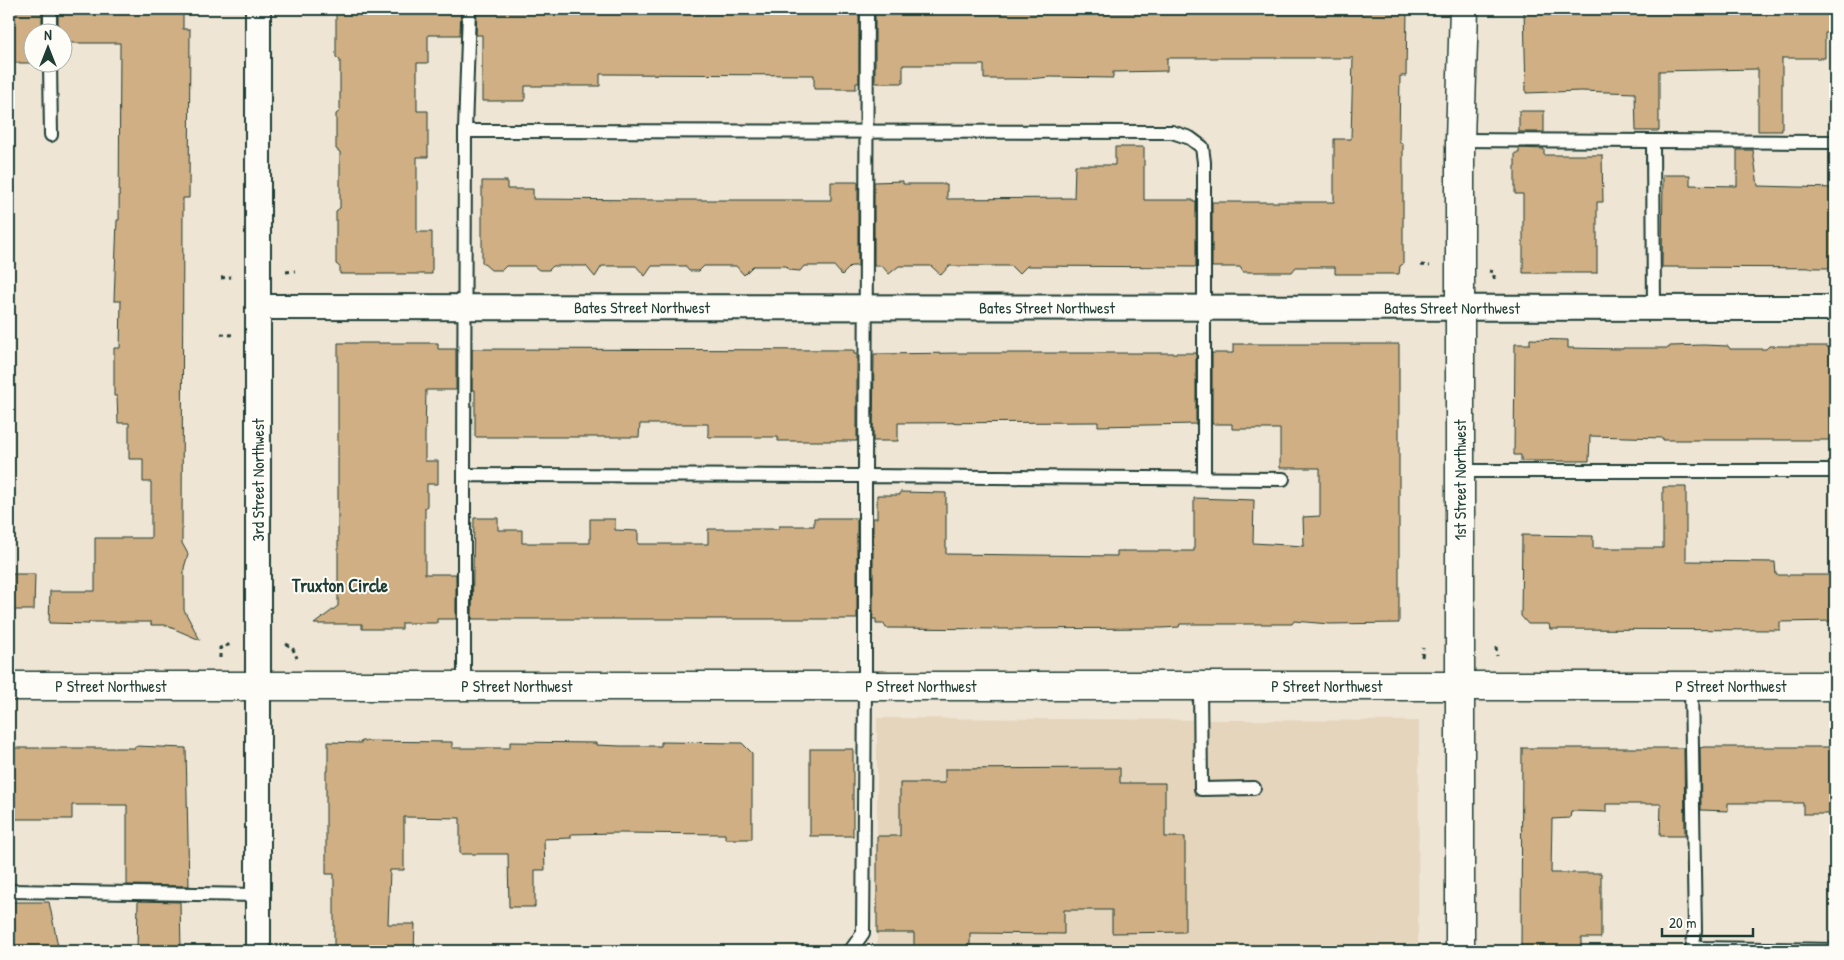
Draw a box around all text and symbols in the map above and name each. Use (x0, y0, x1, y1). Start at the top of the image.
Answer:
north arrow (22, 22, 72, 72)
text: N (44, 25, 52, 44)
street label: Bates Street Northwest (574, 296, 711, 318)
street label: Bates Street Northwest (979, 296, 1116, 319)
street label: Bates Street Northwest (1384, 297, 1521, 319)
street label: 3rd Street Northwest (247, 418, 269, 541)
street label: 1st Street Northwest (1449, 419, 1471, 540)
district label: Truxton Circle (291, 573, 389, 598)
street label: P Street Northwest (55, 675, 167, 697)
street label: P Street Northwest (461, 675, 573, 697)
street label: P Street Northwest (865, 675, 977, 697)
street label: P Street Northwest (1271, 675, 1383, 697)
street label: P Street Northwest (1675, 675, 1787, 697)
scale bar (1662, 905, 1753, 937)
text: 20 m (1669, 912, 1696, 933)

